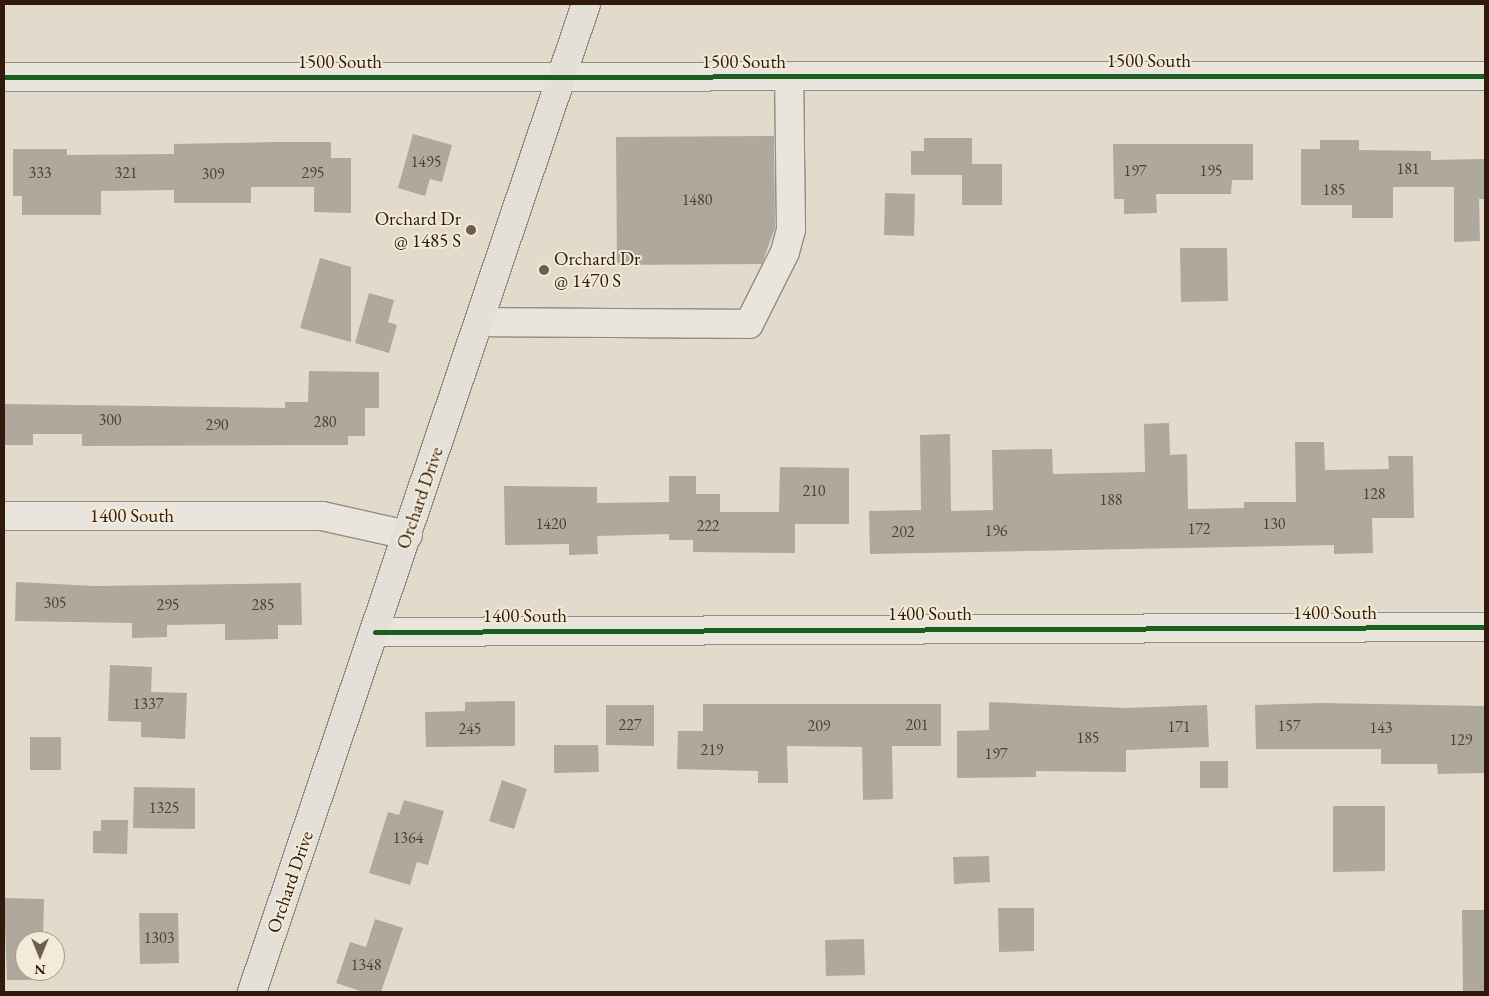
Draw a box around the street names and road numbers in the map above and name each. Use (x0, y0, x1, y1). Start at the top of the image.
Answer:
street label: 1500 South (1107, 50, 1191, 72)
street label: 1500 South (298, 51, 382, 73)
street label: 1500 South (702, 51, 786, 73)
street label: Orchard Drive (392, 444, 448, 552)
street label: 1400 South (90, 505, 174, 527)
street label: 1400 South (1293, 602, 1377, 624)
street label: 1400 South (888, 603, 972, 625)
street label: 1400 South (483, 605, 567, 627)
street label: Orchard Drive (262, 828, 318, 936)

